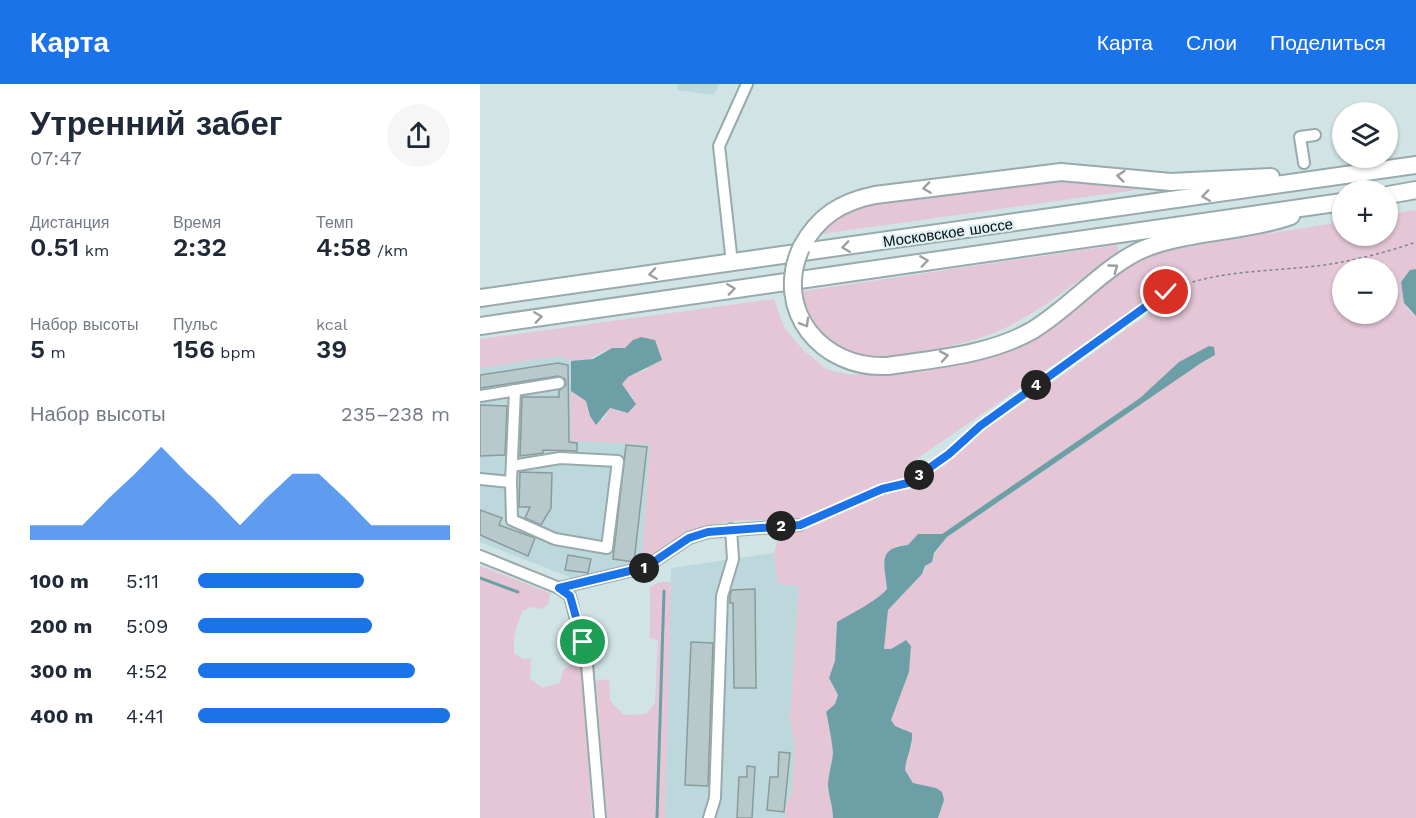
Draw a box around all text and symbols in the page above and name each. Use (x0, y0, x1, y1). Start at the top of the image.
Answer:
text: Карта (30, 26, 109, 59)
text: Карта (1097, 30, 1153, 55)
text: Слои (1186, 30, 1237, 55)
text: Поделиться (1270, 30, 1386, 55)
map controls (1332, 102, 1398, 324)
button: layers (1332, 102, 1398, 168)
text: Утренний забег (30, 104, 283, 143)
button: share (387, 104, 450, 167)
text: 07:47 (30, 146, 82, 170)
one-way arrow (1117, 170, 1126, 183)
button: + (1332, 180, 1398, 246)
one-way arrow (923, 181, 932, 193)
one-way arrow (1201, 190, 1210, 202)
text: Дистанция (30, 213, 109, 232)
text: Время (173, 213, 221, 232)
text: Темп (316, 213, 353, 232)
street label: Московское шоссе (882, 215, 1014, 251)
text: 0.51 (30, 232, 79, 262)
text: 2:32 (173, 232, 227, 262)
text: 4:58 (316, 232, 372, 262)
text: km (79, 241, 109, 260)
text: /km (372, 241, 408, 260)
one-way arrow (842, 241, 851, 253)
one-way arrow (919, 255, 928, 267)
button: − (1332, 258, 1398, 324)
one-way arrow (1107, 264, 1118, 275)
pin (1140, 266, 1191, 317)
one-way arrow (649, 268, 658, 280)
icon: check (1149, 275, 1182, 308)
one-way arrow (726, 284, 735, 296)
one-way arrow (533, 312, 542, 324)
text: Набор высоты (30, 315, 138, 334)
text: Пульс (173, 315, 218, 334)
text: kcal (316, 315, 348, 334)
one-way arrow (797, 317, 809, 327)
text: 5 (30, 334, 45, 364)
text: 156 (173, 334, 215, 364)
text: 39 (316, 334, 347, 364)
text: m (45, 343, 66, 362)
text: bpm (215, 343, 256, 362)
one-way arrow (939, 350, 949, 363)
pin: 4 (1021, 370, 1051, 400)
text: 4 (1031, 375, 1041, 394)
text: Набор высоты (30, 402, 166, 426)
text: 235–238 m (341, 402, 450, 426)
pin: 3 (904, 460, 934, 490)
text: 3 (914, 465, 924, 484)
pin: 2 (766, 511, 796, 541)
text: 2 (776, 516, 786, 535)
pin: 1 (629, 553, 659, 583)
text: 1 (641, 558, 647, 577)
text: 100 m (30, 569, 89, 593)
text: 5:11 (126, 569, 159, 593)
text: 200 m (30, 614, 92, 638)
text: 5:09 (126, 614, 168, 638)
pin (557, 616, 608, 667)
icon: arrive (566, 625, 599, 658)
text: 300 m (30, 659, 92, 683)
text: 4:52 (126, 659, 167, 683)
text: 400 m (30, 704, 93, 728)
text: 4:41 (126, 704, 164, 728)

